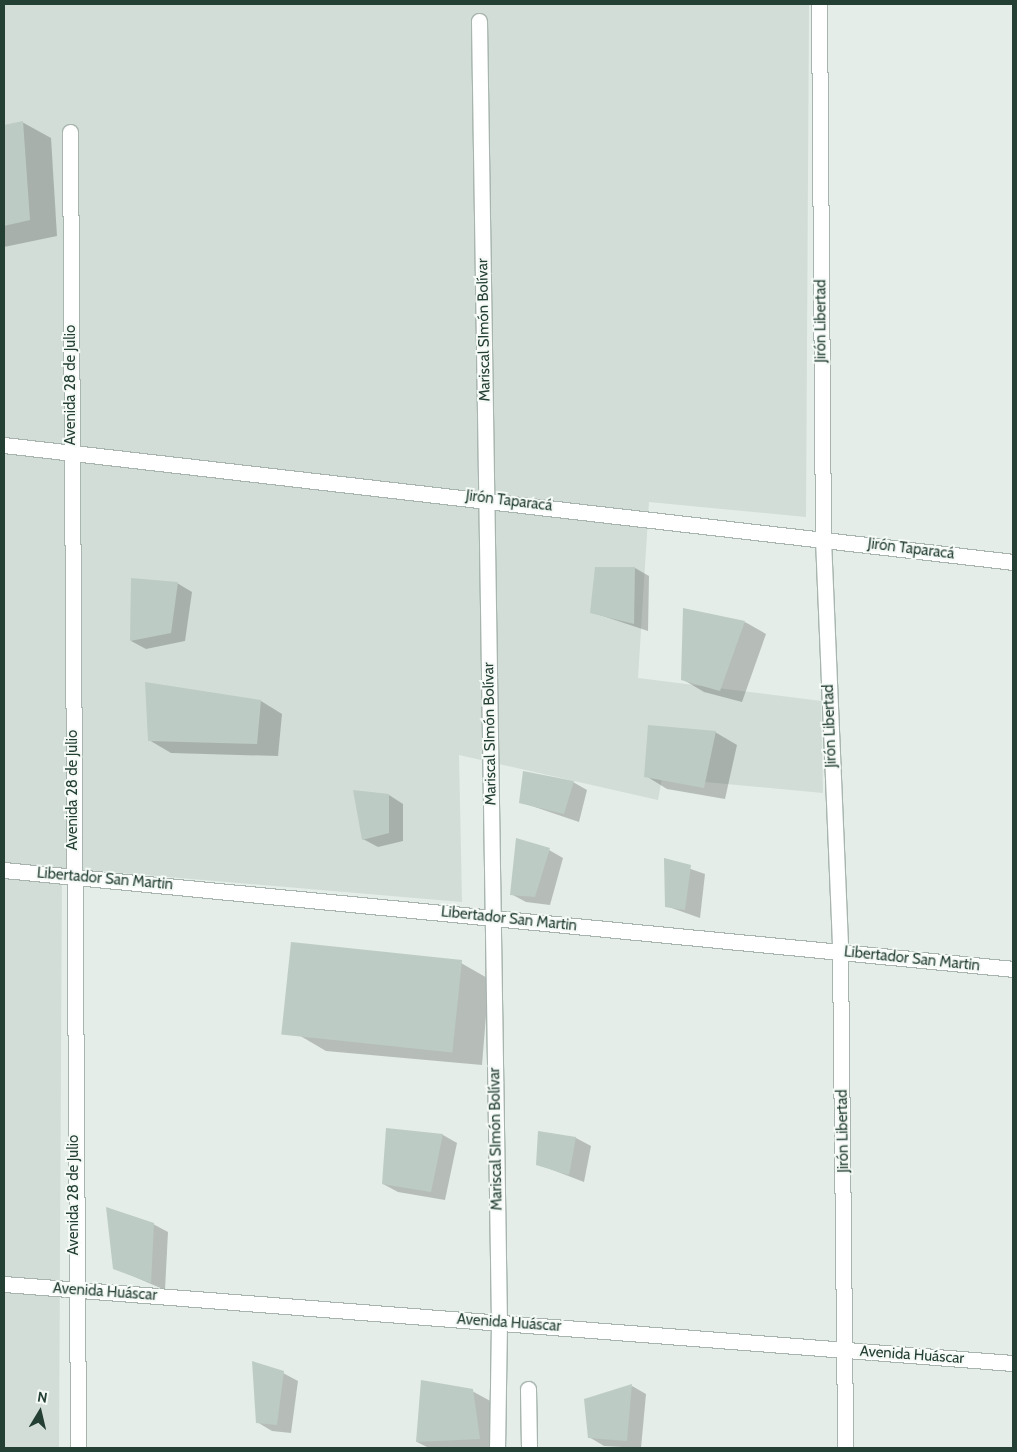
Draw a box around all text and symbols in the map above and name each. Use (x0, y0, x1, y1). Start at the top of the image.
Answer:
street label: Mariscal SImón Bolívar (474, 258, 494, 402)
street label: Jirón Libertad (812, 279, 830, 363)
street label: Avenida 28 de Julio (62, 325, 80, 445)
street label: Jirón Taparacá (465, 487, 553, 515)
street label: Jirón Taparacá (867, 535, 955, 563)
street label: Mariscal SImón Bolívar (480, 662, 500, 806)
street label: Jirón Libertad (820, 684, 840, 768)
street label: Avenida 28 de Julio (64, 730, 82, 850)
street label: Libertador San Martin (36, 864, 174, 894)
street label: Libertador San Martin (440, 903, 578, 935)
street label: Libertador San Martin (843, 943, 981, 975)
street label: Mariscal SImón Bolívar (486, 1067, 506, 1211)
street label: Jirón Libertad (833, 1089, 853, 1173)
street label: Avenida 28 de Julio (65, 1135, 83, 1255)
street label: Avenida Huáscar (52, 1279, 158, 1305)
street label: Avenida Huáscar (456, 1310, 562, 1336)
street label: Avenida Huáscar (859, 1342, 965, 1368)
north arrow (15, 1387, 65, 1437)
text: N (36, 1388, 49, 1407)

